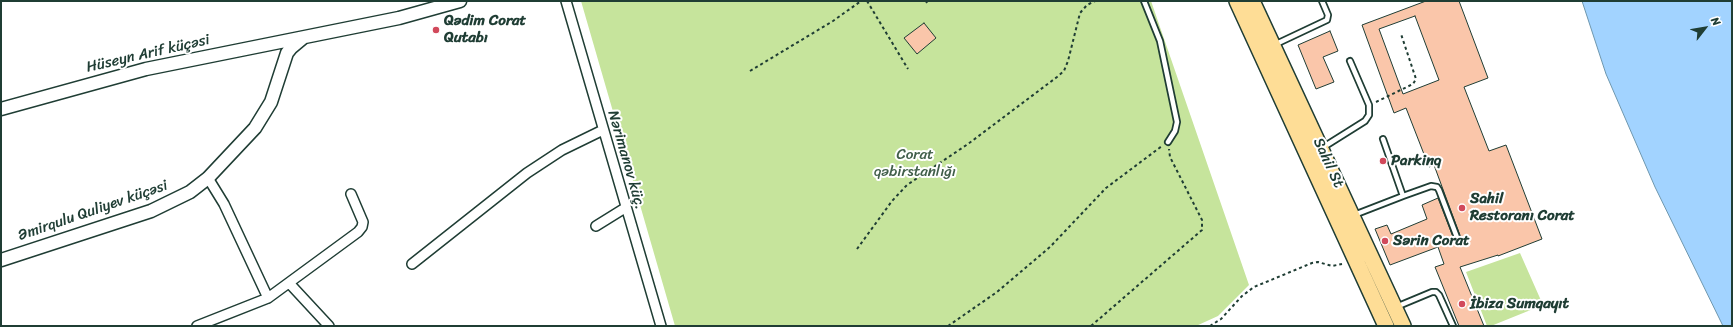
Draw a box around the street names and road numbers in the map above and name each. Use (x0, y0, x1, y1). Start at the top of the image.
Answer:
street label: Hüseyn Arif küçəsi (85, 31, 211, 77)
street label: Nərimanov küç. (603, 109, 649, 211)
street label: Sahil St (1309, 135, 1347, 191)
street label: Əmirqulu Quliyev küçəsi (16, 177, 170, 245)

